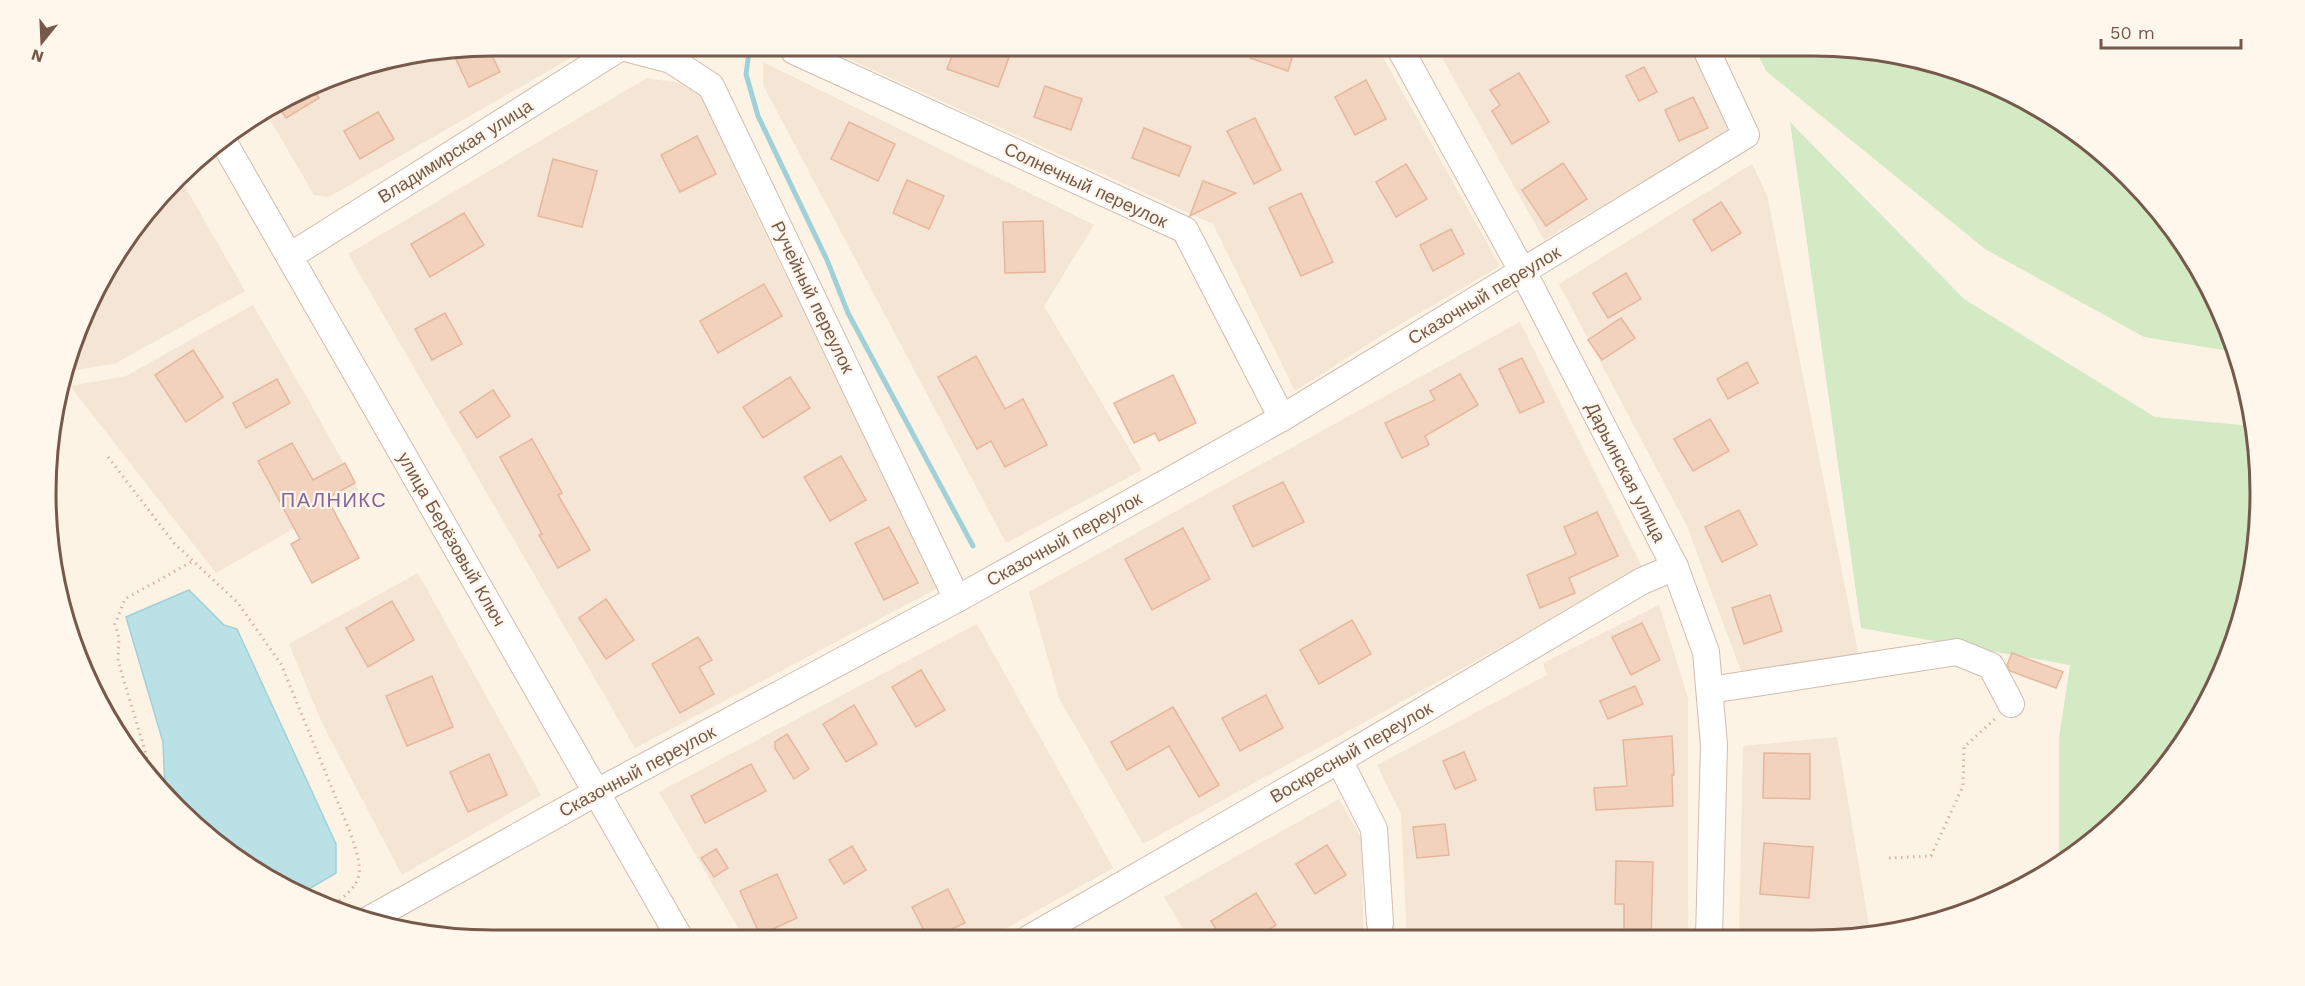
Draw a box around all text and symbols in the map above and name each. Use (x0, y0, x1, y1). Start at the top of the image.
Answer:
north arrow (12, 12, 72, 72)
scale bar (2101, 12, 2240, 50)
text: 50 m (2110, 22, 2155, 43)
text: N (29, 45, 46, 67)
street label: Владимирская улица (374, 94, 537, 207)
street label: Солнечный переулок (1001, 138, 1171, 232)
street label: Ручейный переулок (767, 218, 859, 376)
street label: Сказочный переулок (1404, 241, 1564, 349)
street label: Дарьинская улица (1582, 399, 1671, 546)
street label: улица Берёзовый Ключ (393, 448, 511, 630)
district label: ПАЛНИКС (281, 488, 387, 512)
street label: Сказочный переулок (983, 488, 1145, 590)
street label: Воскресный переулок (1266, 697, 1436, 807)
street label: Сказочный переулок (555, 721, 719, 821)

